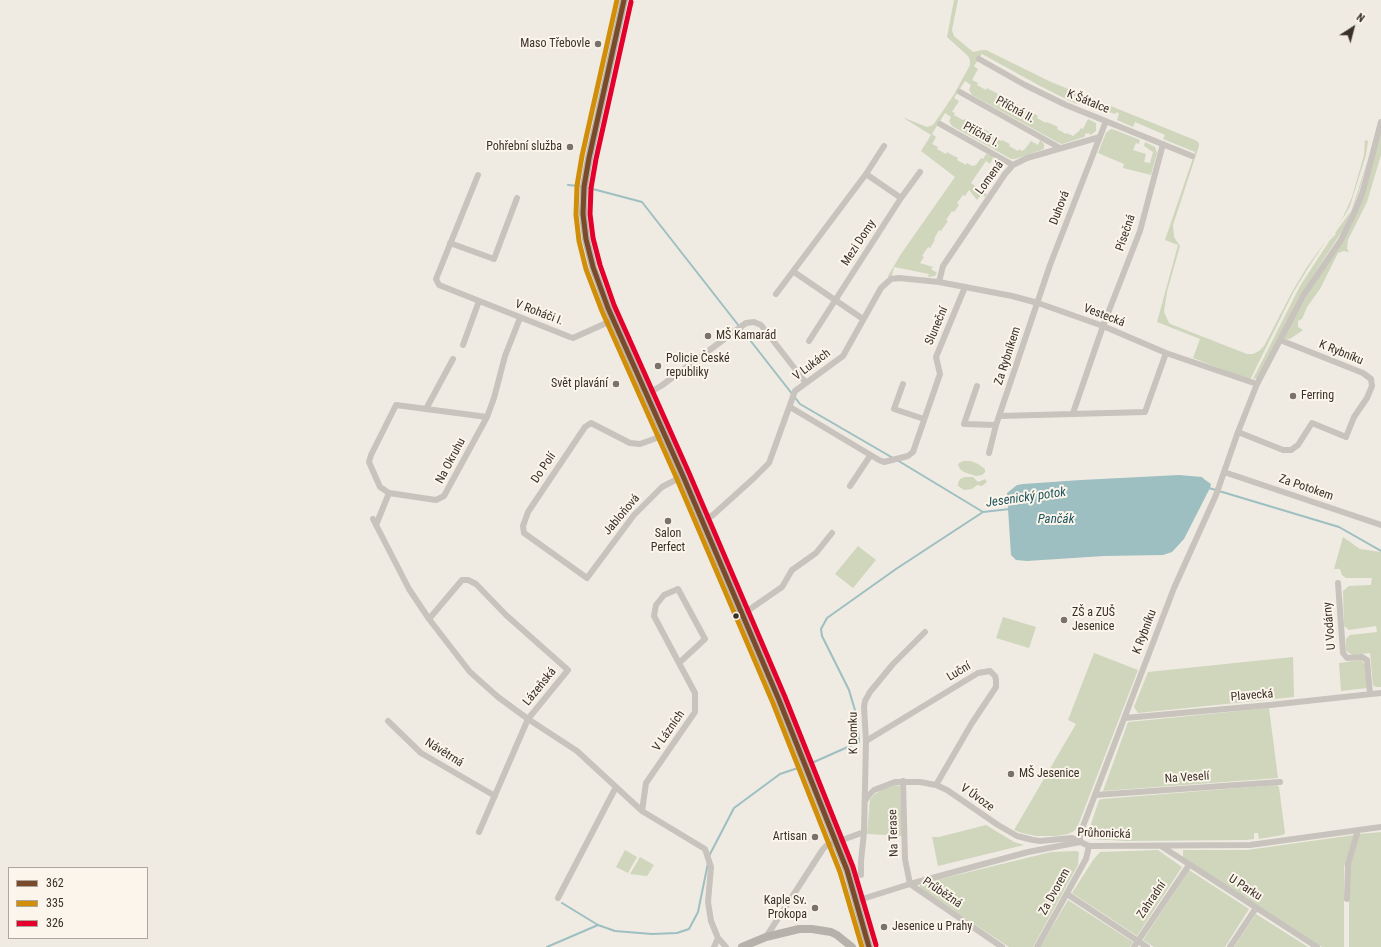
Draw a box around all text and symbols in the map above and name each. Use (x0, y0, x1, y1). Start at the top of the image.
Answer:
north arrow (1333, 8, 1373, 48)
text: N (1354, 11, 1367, 25)
place label: Maso Třebovle (520, 37, 590, 51)
marker: Maso Třebovle (593, 39, 603, 49)
street label: K Šátalce (1065, 87, 1111, 117)
street label: Příčná II. (993, 93, 1037, 127)
street label: Příčná I. (960, 119, 1002, 151)
place label: Pohřební služba (486, 140, 562, 154)
marker: Pohřební služba (565, 142, 575, 152)
street label: Lomená (973, 158, 1007, 198)
street label: Duhová (1047, 189, 1073, 227)
street label: Písečná (1113, 213, 1139, 253)
street label: Mezi Domy (839, 217, 879, 269)
street label: V Roháči I. (513, 297, 565, 329)
street label: Vestecká (1081, 301, 1127, 331)
street label: Sluneční (922, 305, 952, 347)
street label: Za Rybníkem (992, 325, 1024, 387)
place label: MŠ Kamarád (716, 329, 776, 343)
marker: MŠ Kamarád (703, 331, 713, 341)
street label: K Rybníku (1317, 338, 1365, 368)
street label: V Lukách (790, 346, 834, 384)
place label: Policie České republiky (666, 352, 730, 380)
marker: Policie České republiky (653, 361, 663, 371)
place label: Svět plavání (551, 377, 608, 391)
marker: Svět plavání (611, 379, 621, 389)
place label: Ferring (1301, 389, 1334, 403)
marker: Ferring (1288, 391, 1298, 401)
street label: Na Okruhu (433, 436, 469, 486)
street label: Do Polí (529, 450, 559, 486)
street label: Za Potokem (1277, 472, 1335, 504)
water label: Jesenický potok (985, 485, 1067, 511)
street label: Jabloňová (601, 492, 643, 538)
water label: Pančák (1038, 512, 1074, 528)
marker: Salon Perfect (663, 516, 673, 526)
place label: Salon Perfect (651, 527, 685, 555)
street label: U Vodárny (1321, 601, 1339, 651)
place label: ZŠ a ZUŠ Jesenice (1072, 606, 1115, 634)
street label: K Rybníku (1130, 608, 1160, 656)
unlabelled marker (731, 611, 741, 621)
marker: ZŠ a ZUŠ Jesenice (1059, 615, 1069, 625)
street label: Luční (944, 659, 974, 685)
street label: Lázeňská (520, 665, 560, 709)
street label: Plavecká (1230, 687, 1274, 705)
street label: V Lázních (650, 708, 688, 754)
street label: K Domku (846, 712, 862, 754)
street label: Návětrná (422, 736, 466, 770)
place label: MŠ Jesenice (1019, 767, 1079, 781)
marker: MŠ Jesenice (1006, 769, 1016, 779)
street label: Na Veselí (1164, 769, 1210, 787)
street label: V Úvoze (957, 781, 997, 815)
street label: Na Terase (886, 809, 902, 857)
street label: Průhonická (1077, 826, 1131, 842)
place label: Artisan (773, 830, 807, 844)
marker: Artisan (810, 832, 820, 842)
street label: Za Dvorem (1036, 866, 1074, 918)
legend (8, 867, 148, 939)
street label: U Parku (1226, 872, 1264, 904)
street label: Průběžná (920, 875, 964, 911)
text: 362 (46, 876, 64, 890)
street label: Zahradní (1134, 879, 1170, 921)
place label: Kaple Sv. Prokopa (764, 894, 807, 922)
text: 335 (46, 896, 64, 910)
marker: Kaple Sv. Prokopa (810, 903, 820, 913)
text: 326 (46, 916, 64, 930)
place label: Jesenice u Prahy (892, 920, 972, 934)
marker: Jesenice u Prahy (879, 922, 889, 932)

